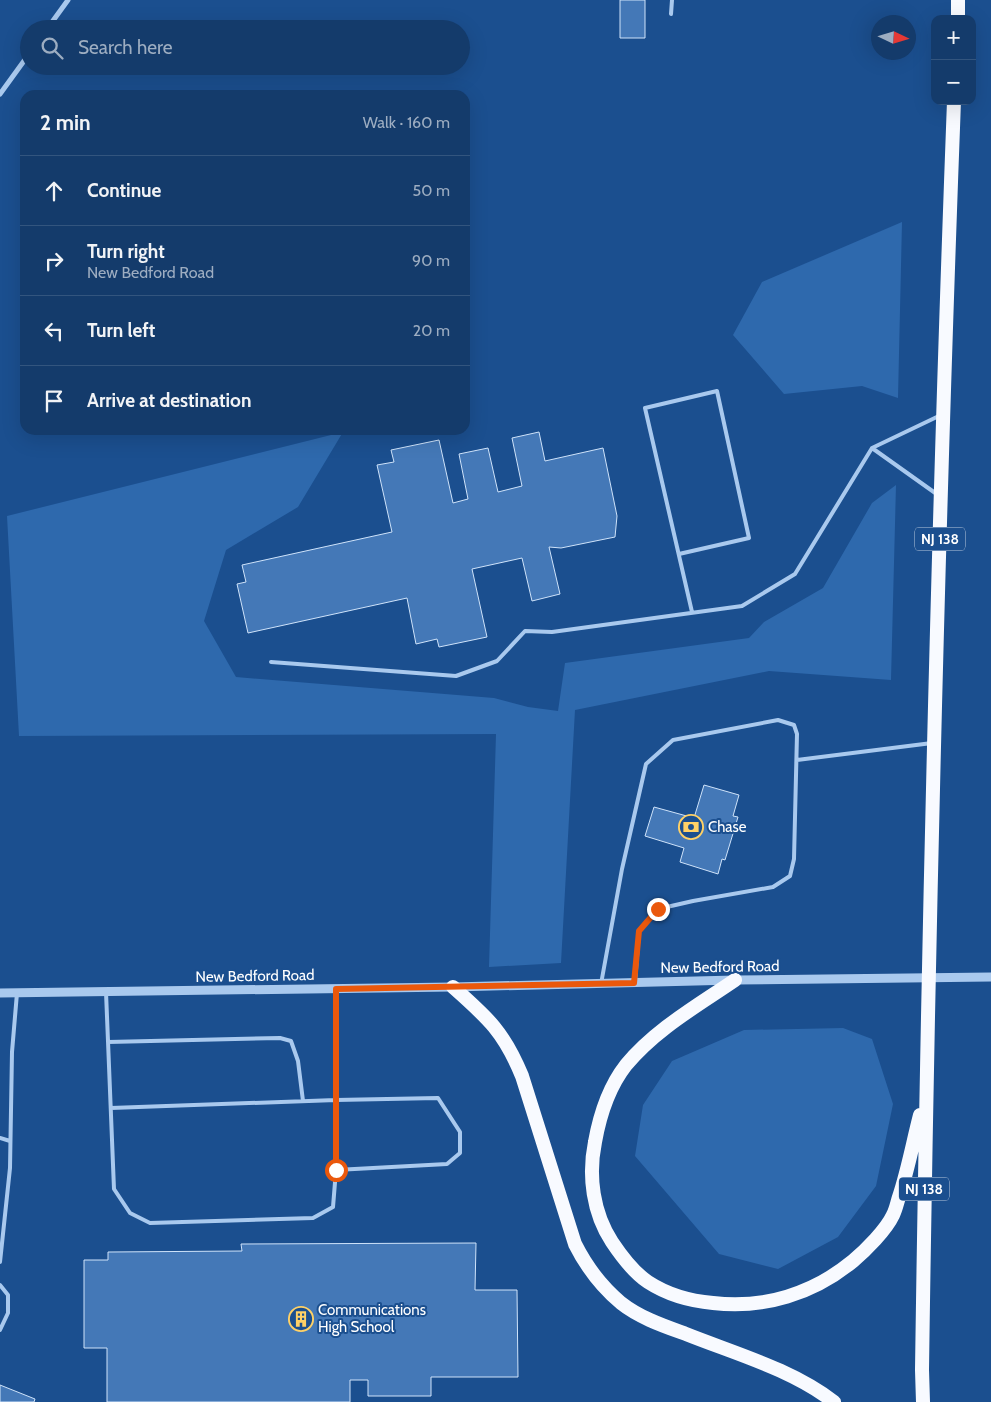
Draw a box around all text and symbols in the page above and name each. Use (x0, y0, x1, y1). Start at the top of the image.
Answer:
north arrow (871, 15, 916, 60)
map controls (931, 15, 976, 105)
button: + (931, 15, 976, 60)
search box (20, 20, 470, 75)
icon: search (38, 34, 66, 62)
text: Search here (78, 36, 172, 59)
button: − (931, 60, 976, 105)
text: 2 min (40, 110, 91, 135)
text: Walk · 160 m (363, 113, 450, 132)
icon: ahead (40, 177, 68, 205)
text: Continue (87, 179, 161, 202)
text: 50 m (413, 181, 450, 200)
text: Turn right (87, 240, 165, 263)
icon: right (40, 247, 68, 275)
text: 90 m (412, 251, 450, 270)
text: New Bedford Road (87, 263, 214, 282)
icon: left (40, 317, 68, 345)
text: Turn left (87, 319, 155, 342)
text: 20 m (413, 321, 450, 340)
icon: arrive (40, 387, 68, 415)
text: Arrive at destination (87, 389, 251, 412)
road number: NJ 138 (915, 528, 965, 550)
bank icon: Chase (678, 814, 704, 840)
place label: Chase (708, 818, 747, 836)
route end (647, 898, 670, 921)
street label: New Bedford Road (660, 957, 780, 977)
street label: New Bedford Road (195, 966, 315, 986)
route start (325, 1159, 348, 1182)
road number: NJ 138 (899, 1178, 949, 1200)
place label: Communications High School (318, 1301, 426, 1336)
building icon: Communications High School (288, 1306, 314, 1332)

